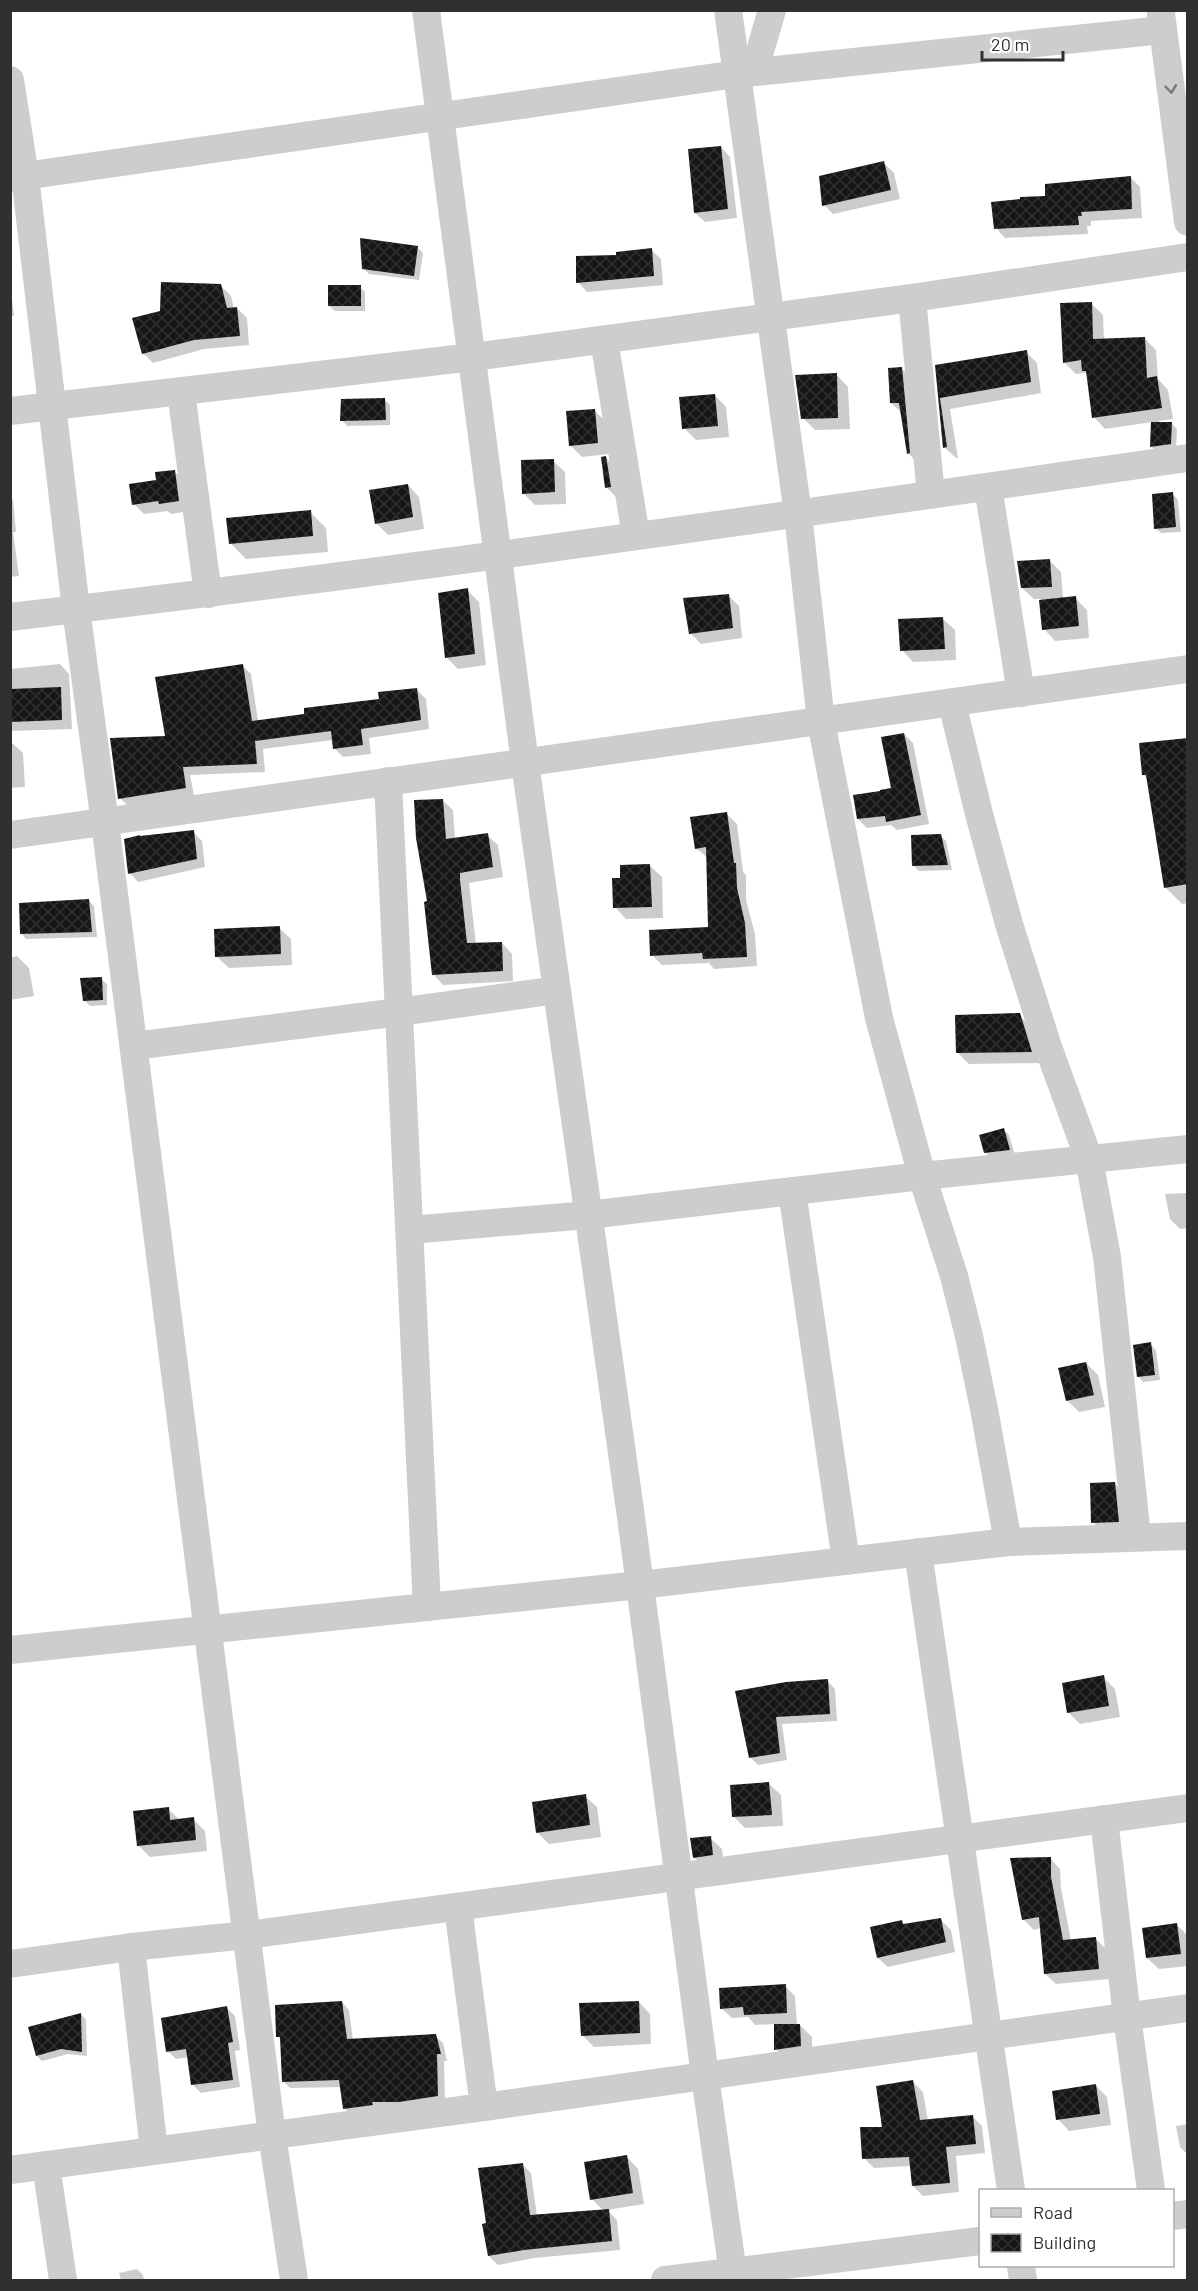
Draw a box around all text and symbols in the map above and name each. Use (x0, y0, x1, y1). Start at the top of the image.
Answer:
scale bar (982, 24, 1063, 62)
text: 20 m (991, 33, 1029, 55)
one-way arrow (1164, 85, 1177, 94)
legend (979, 2189, 1174, 2267)
text: Road (1033, 2201, 1073, 2223)
text: Building (1033, 2231, 1096, 2253)

